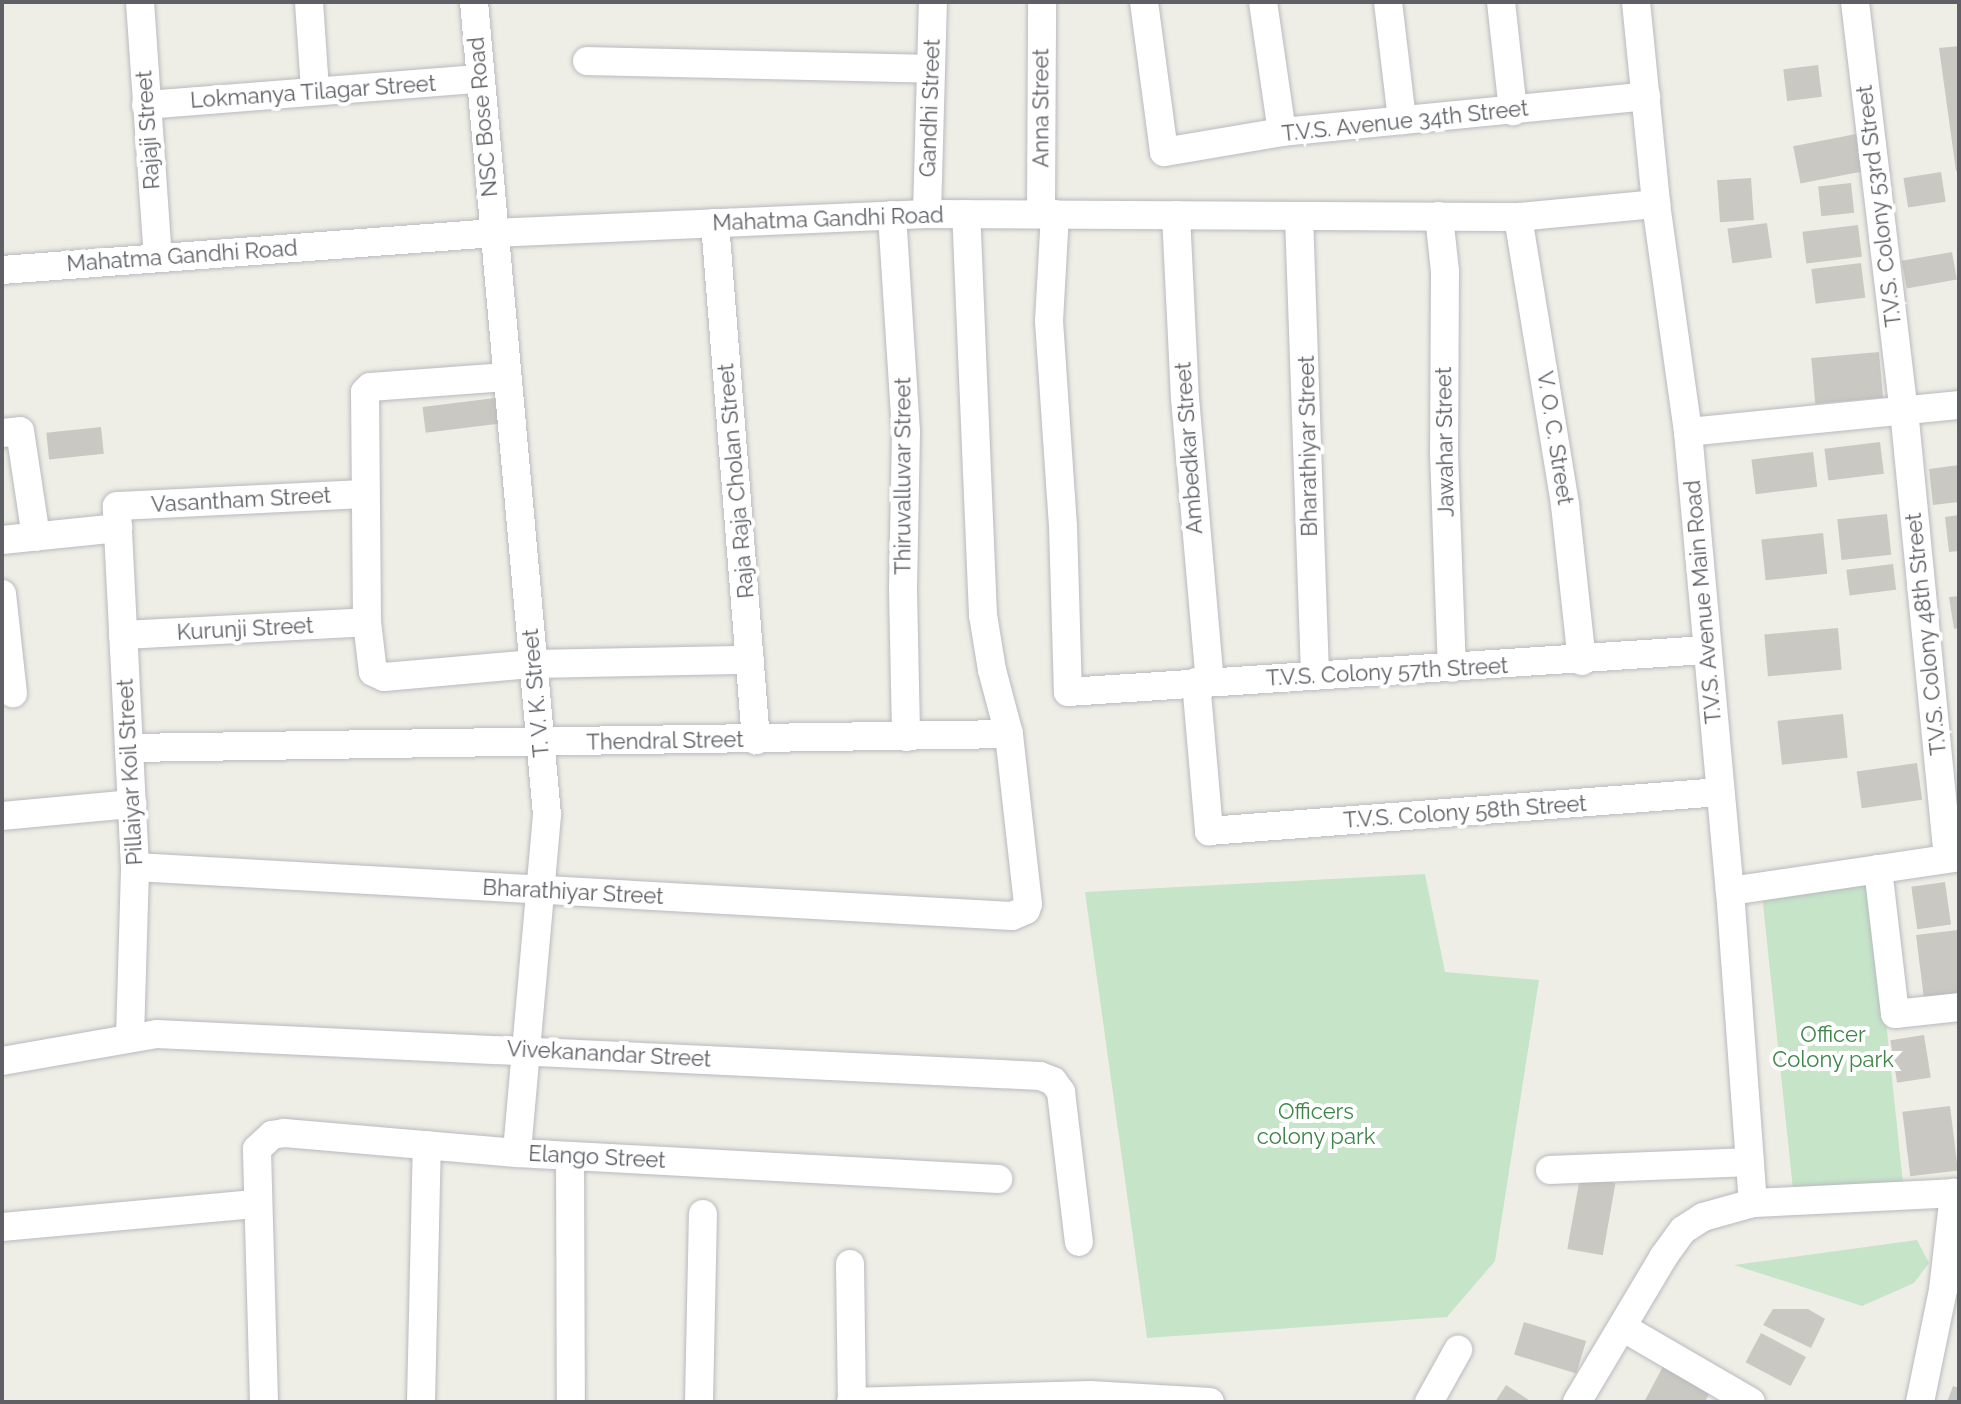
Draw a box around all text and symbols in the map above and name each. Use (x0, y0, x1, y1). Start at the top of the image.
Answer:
street label: NSC Bose Road (463, 36, 503, 198)
street label: Gandhi Street (914, 38, 946, 178)
street label: Anna Street (1028, 48, 1054, 168)
street label: Rajaji Street (131, 69, 165, 191)
street label: Lokmanya Tilagar Street (189, 70, 437, 114)
street label: T.V.S. Colony 53rd Street (1851, 83, 1907, 329)
street label: T.V.S. Avenue 34th Street (1280, 95, 1530, 147)
street label: Mahatma Gandhi Road (712, 202, 944, 236)
street label: Mahatma Gandhi Road (66, 235, 298, 277)
street label: Bharathiyar Street (1293, 355, 1323, 537)
street label: Ambedkar Street (1170, 361, 1208, 535)
street label: Raja Raja Cholan Street (713, 362, 759, 600)
street label: Jawahar Street (1430, 366, 1460, 518)
street label: V. O. C. Street (1531, 369, 1579, 507)
street label: Thiruvalluvar Street (890, 377, 916, 575)
street label: T.V.S. Avenue Main Road (1679, 479, 1727, 725)
street label: Vasantham Street (150, 482, 332, 518)
street label: T.V.S. Colony 48th Street (1900, 511, 1952, 757)
street label: Kurunji Street (176, 612, 314, 646)
street label: T. V. K. Street (517, 627, 555, 759)
street label: T.V.S. Colony 57th Street (1265, 652, 1509, 692)
street label: Pillaiyar Koil Street (112, 677, 148, 867)
street label: Thendral Street (586, 726, 744, 756)
street label: T.V.S. Colony 58th Street (1342, 790, 1588, 834)
street label: Bharathiyar Street (481, 874, 665, 910)
park label: Officer Colony park (1772, 1021, 1894, 1072)
street label: Vivekanandar Street (506, 1035, 712, 1073)
park label: Officers colony park (1256, 1098, 1376, 1150)
street label: Elango Street (528, 1140, 666, 1174)

